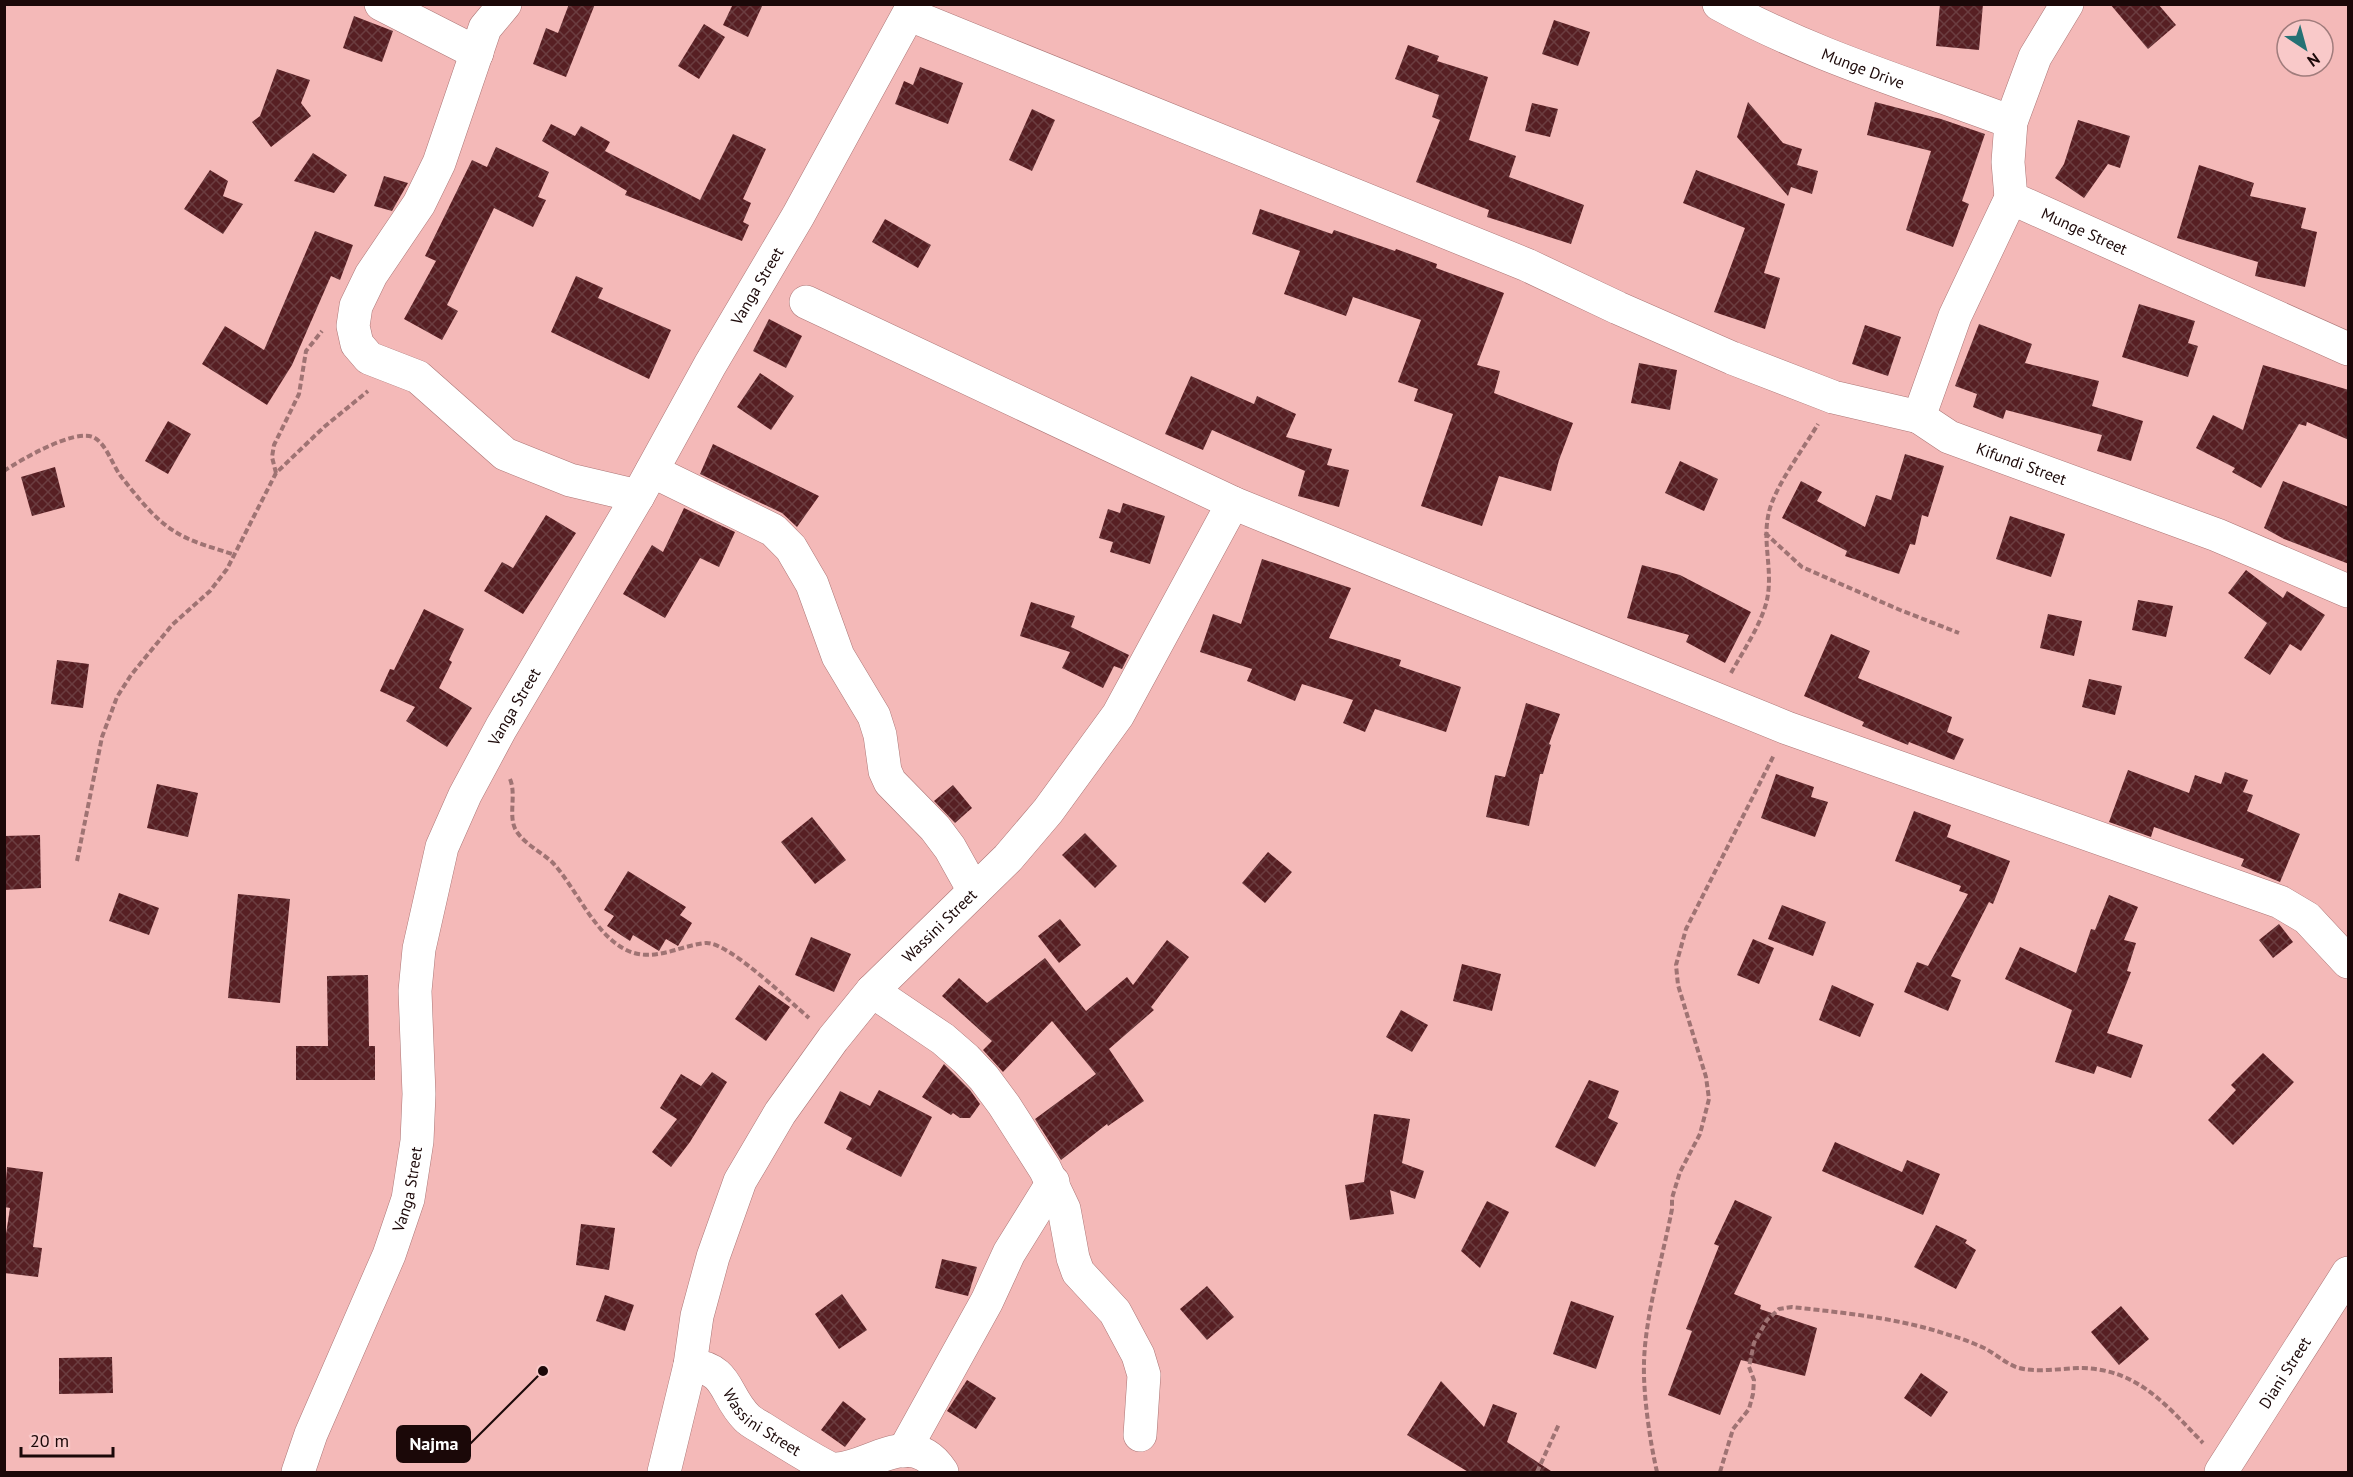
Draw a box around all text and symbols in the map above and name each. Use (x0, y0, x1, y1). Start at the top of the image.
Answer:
north arrow (2275, 18, 2335, 78)
street label: Munge Drive (1819, 43, 1907, 93)
text: N (2304, 49, 2324, 71)
street label: Munge Street (2038, 203, 2131, 259)
street label: Vanga Street (726, 243, 788, 329)
street label: Kifundi Street (1974, 438, 2070, 489)
street label: Vanga Street (483, 664, 545, 750)
street label: Wassini Street (898, 884, 981, 966)
street label: Vanga Street (387, 1145, 426, 1235)
street label: Diani Street (2254, 1333, 2315, 1412)
street label: Wassini Street (719, 1385, 805, 1460)
scale bar (21, 1420, 112, 1458)
callout: Najma (397, 1426, 470, 1462)
text: 20 m (30, 1429, 69, 1452)
text: Najma (410, 1432, 459, 1455)

